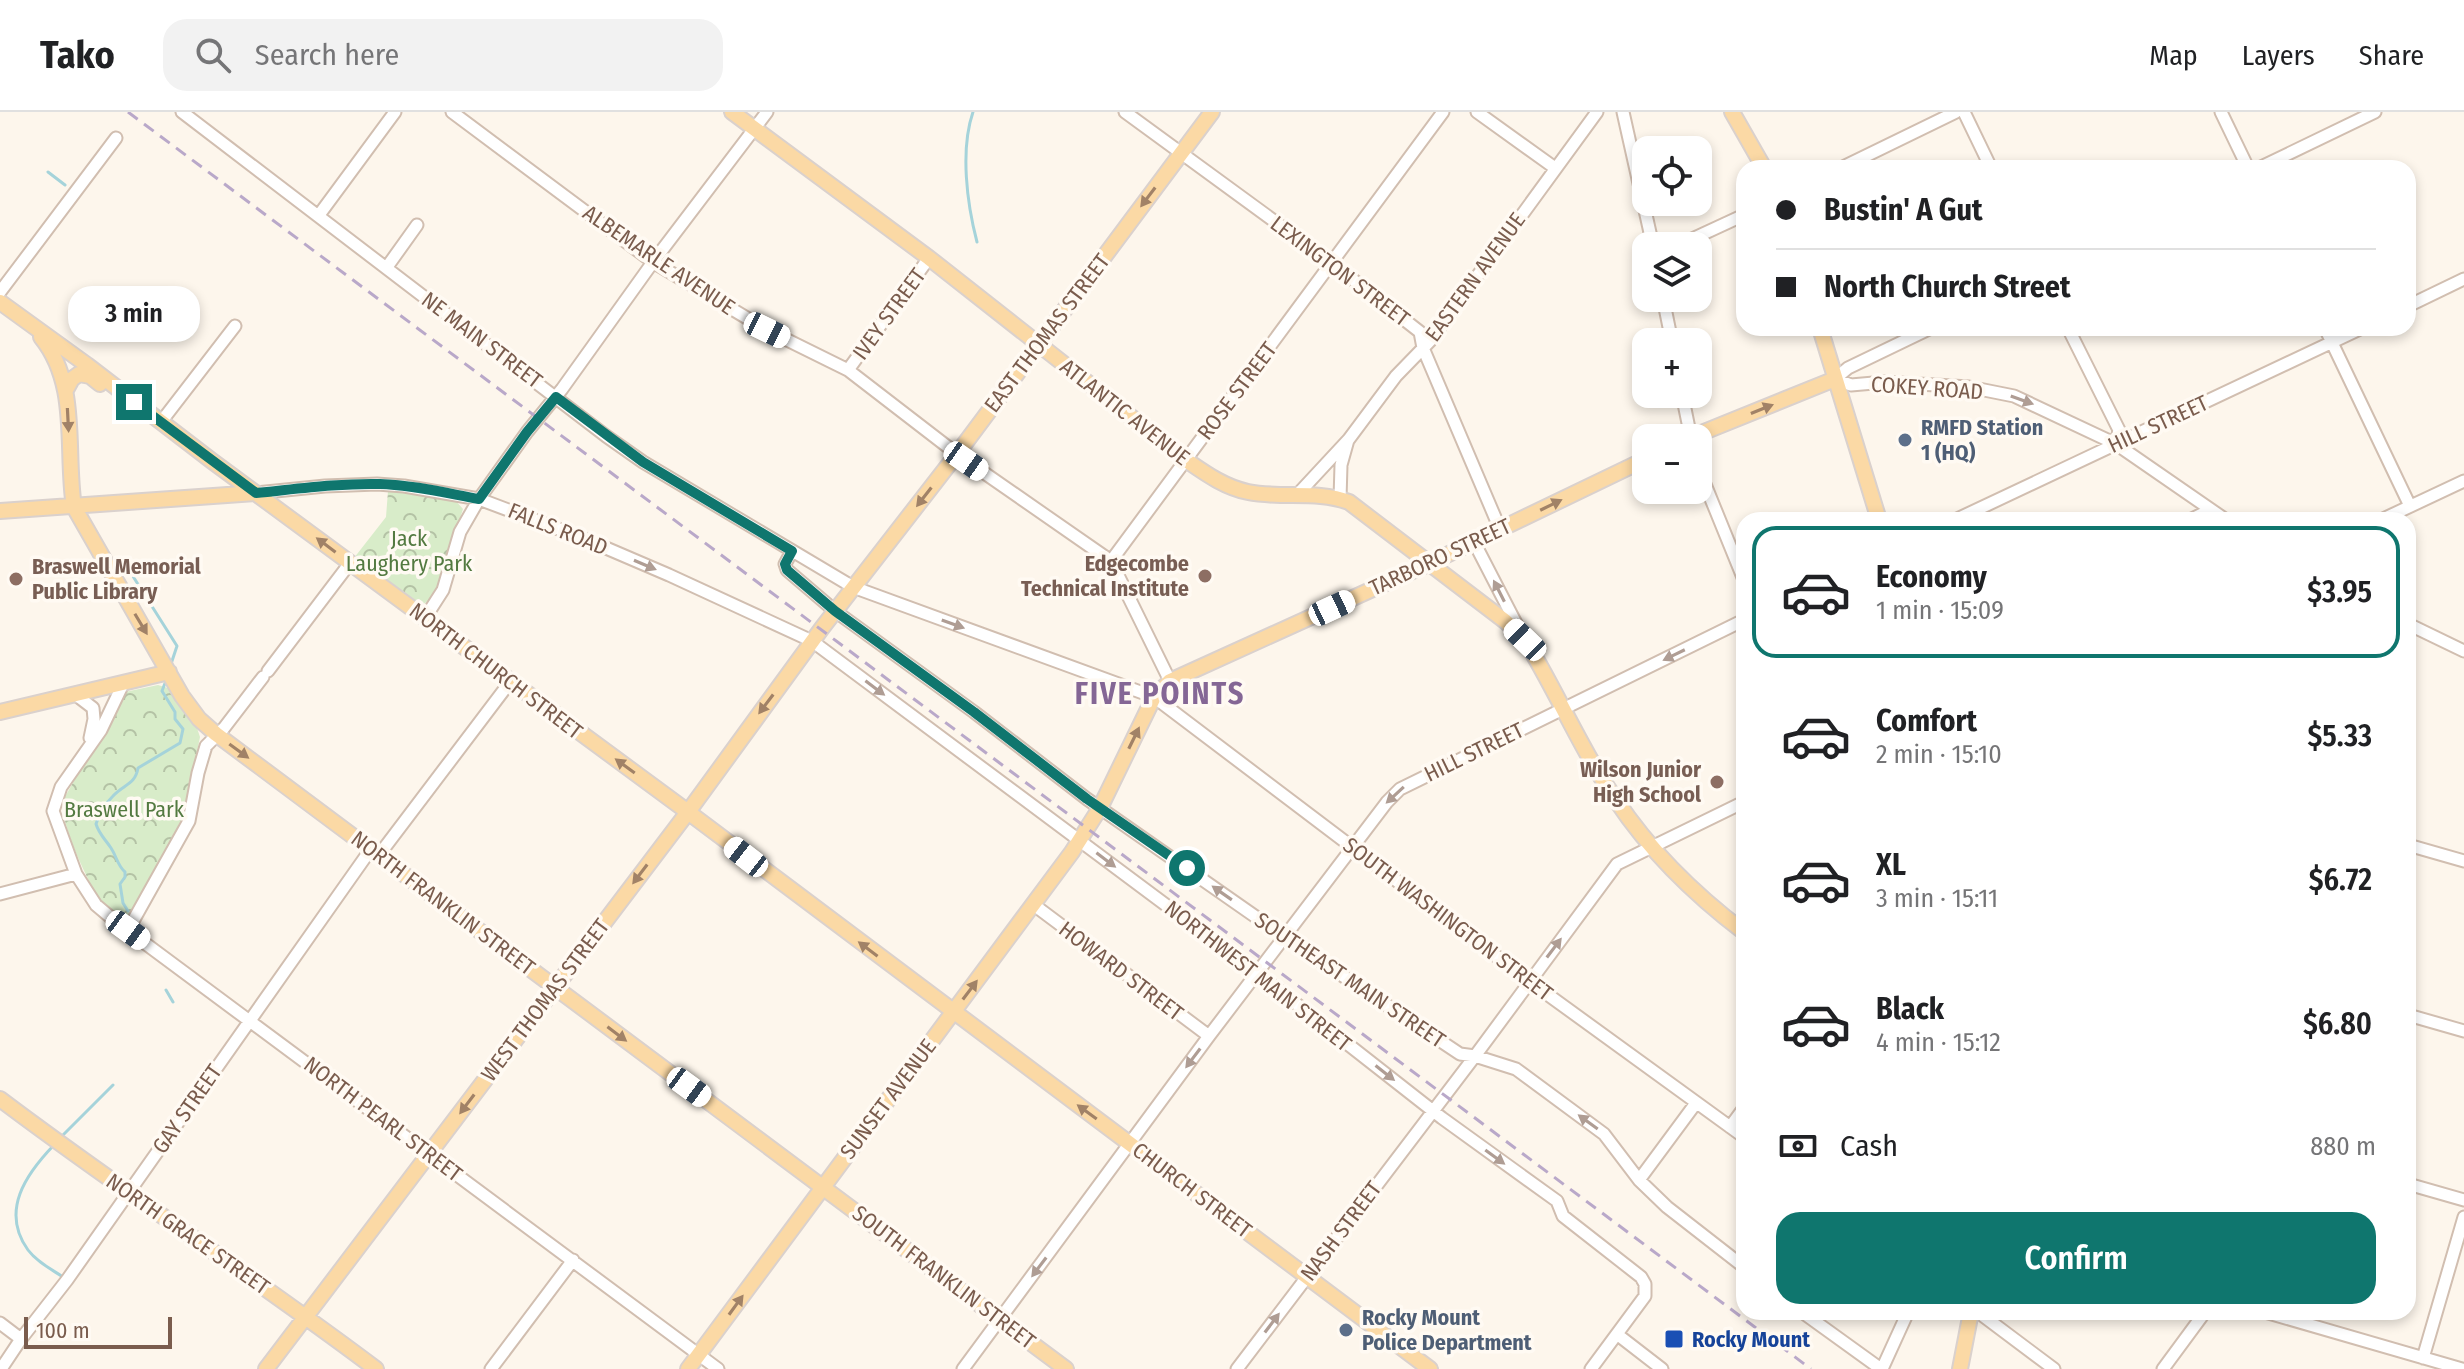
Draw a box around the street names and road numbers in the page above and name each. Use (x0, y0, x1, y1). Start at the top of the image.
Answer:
street label: ALBEMARLE AVENUE (578, 199, 740, 321)
street label: EASTERN AVENUE (1419, 207, 1531, 347)
street label: LEXINGTON STREET (1265, 210, 1416, 333)
street label: EAST THOMAS STREET (979, 248, 1116, 418)
street label: IVEY STREET (847, 262, 932, 365)
street label: NE MAIN STREET (416, 286, 548, 395)
street label: ROSE STREET (1191, 336, 1283, 445)
street label: ATLANTIC AVENUE (1055, 353, 1195, 471)
street label: COKEY ROAD (1870, 371, 1984, 405)
street label: HILL STREET (2104, 389, 2213, 459)
street label: FALLS ROAD (504, 497, 612, 561)
street label: TARBORO STREET (1365, 512, 1516, 602)
street label: NORTH CHURCH STREET (404, 597, 589, 745)
street label: HILL STREET (1420, 716, 1529, 788)
street label: NORTH FRANKLIN STREET (346, 825, 541, 981)
street label: SOUTH WASHINGTON STREET (1338, 831, 1559, 1007)
street label: NORTHWEST MAIN STREET (1159, 895, 1357, 1058)
street label: SOUTHEAST MAIN STREET (1250, 906, 1451, 1054)
street label: WEST THOMAS STREET (475, 913, 615, 1086)
street label: HOWARD STREET (1054, 916, 1189, 1027)
street label: SUNSET AVENUE (834, 1034, 942, 1164)
street label: NORTH PEARL STREET (299, 1051, 468, 1188)
street label: GAY STREET (147, 1059, 228, 1159)
street label: CHURCH STREET (1127, 1136, 1258, 1244)
street label: NORTH GRACE STREET (101, 1167, 276, 1301)
street label: NASH STREET (1295, 1175, 1388, 1286)
street label: SOUTH FRANKLIN STREET (847, 1199, 1041, 1355)

